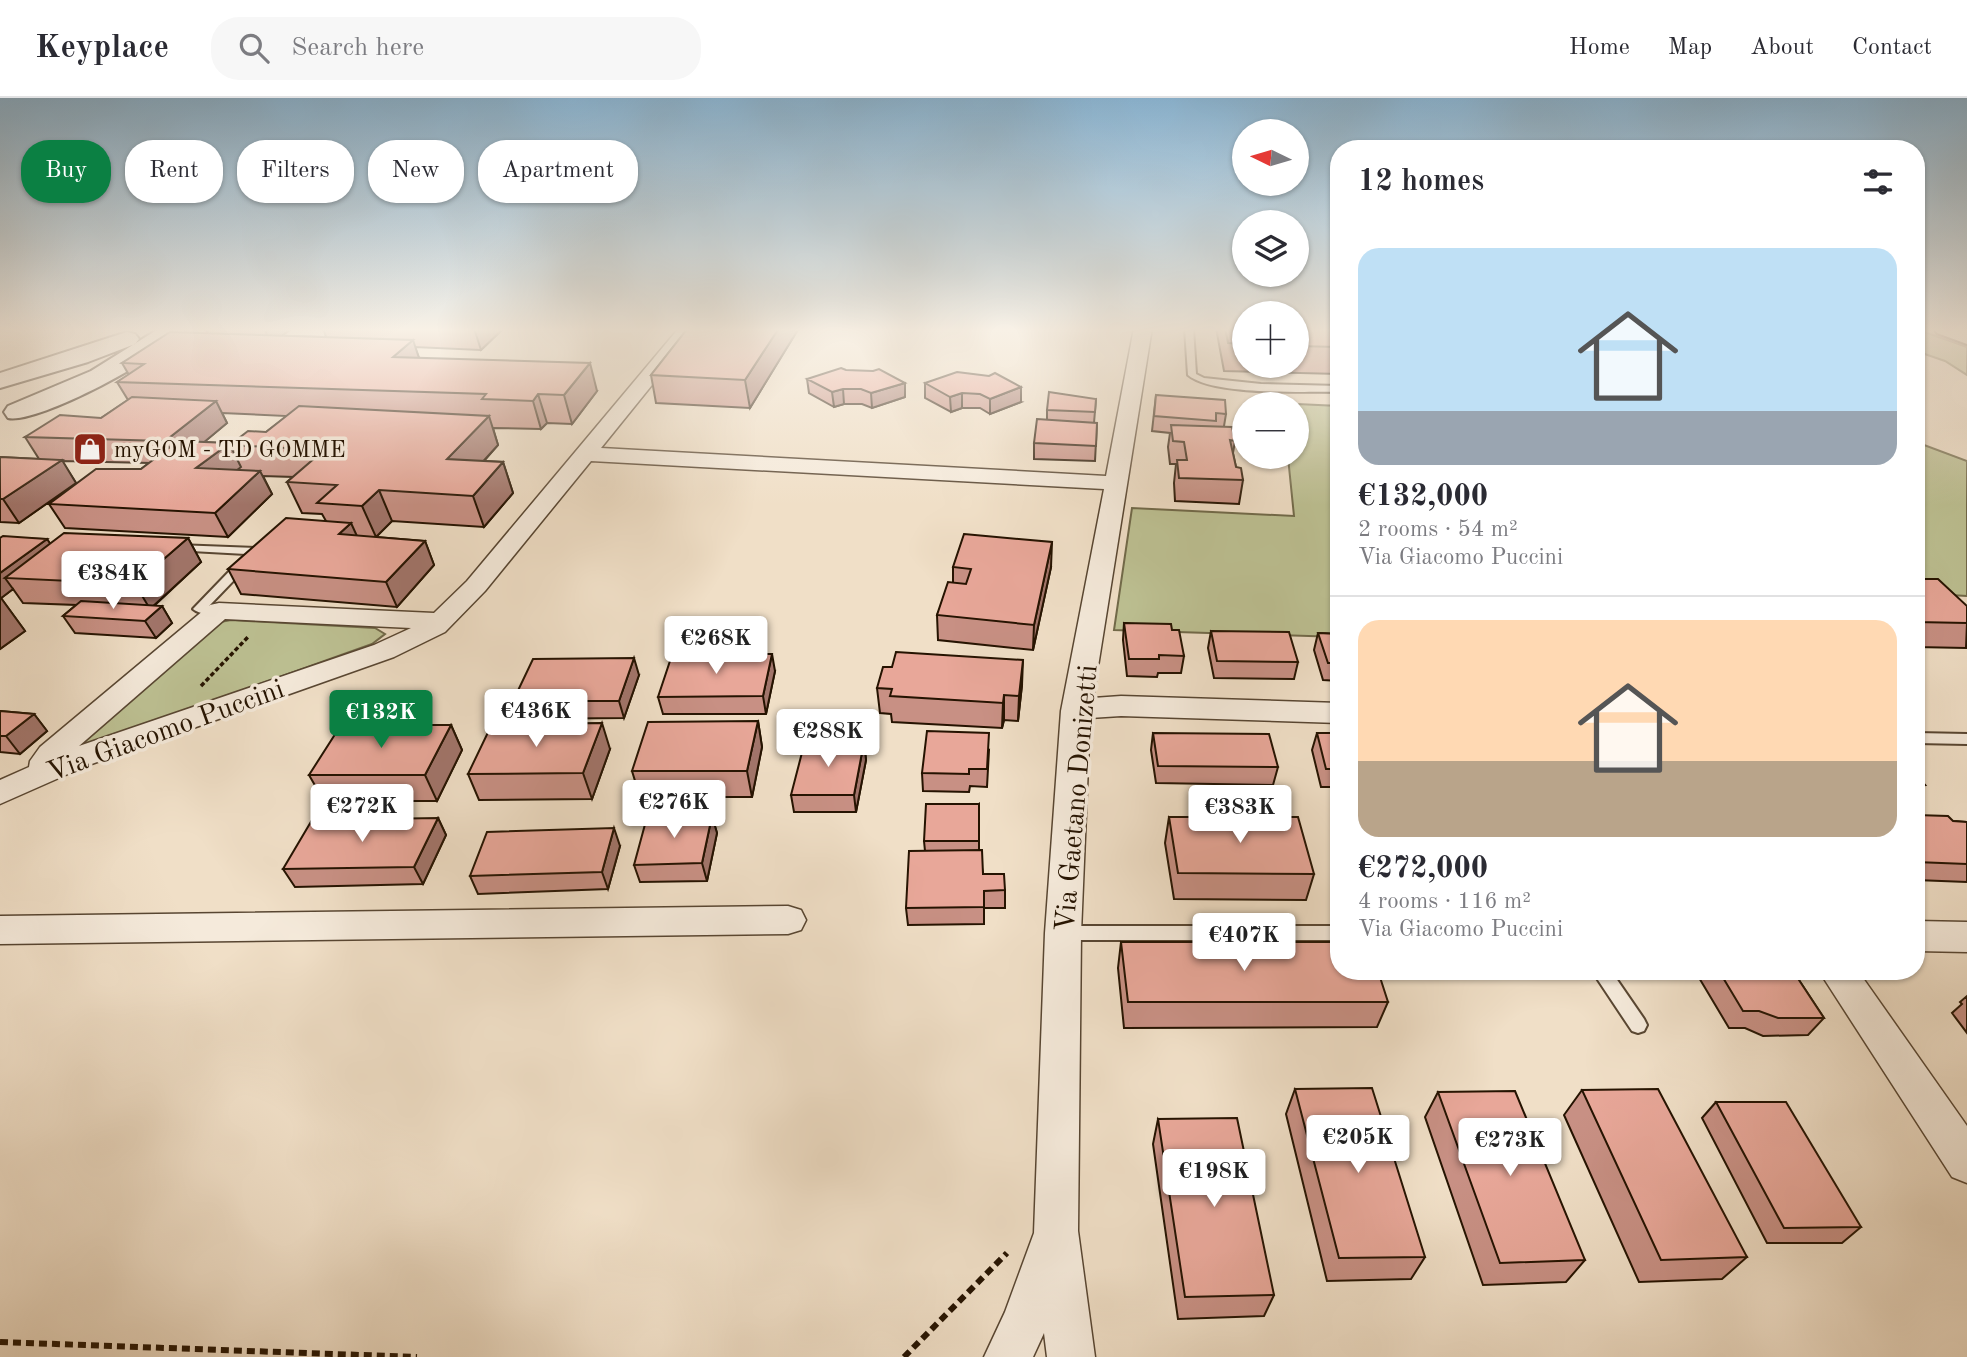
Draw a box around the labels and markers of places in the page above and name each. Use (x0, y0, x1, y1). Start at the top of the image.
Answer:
shop icon: myGOM - TD GOMME (71, 430, 109, 468)
place label: myGOM - TD GOMME (114, 439, 346, 462)
pin: €384K (64, 552, 162, 611)
pin: €268K (667, 616, 765, 676)
pin: €132K (332, 690, 430, 750)
pin: €436K (487, 690, 585, 749)
pin: €288K (779, 710, 877, 769)
pin: €276K (625, 780, 723, 840)
pin: €272K (313, 784, 411, 844)
pin: €383K (1191, 786, 1289, 845)
pin: €407K (1195, 914, 1293, 973)
pin: €205K (1309, 1116, 1407, 1175)
pin: €273K (1461, 1118, 1559, 1178)
pin: €198K (1165, 1150, 1263, 1209)

